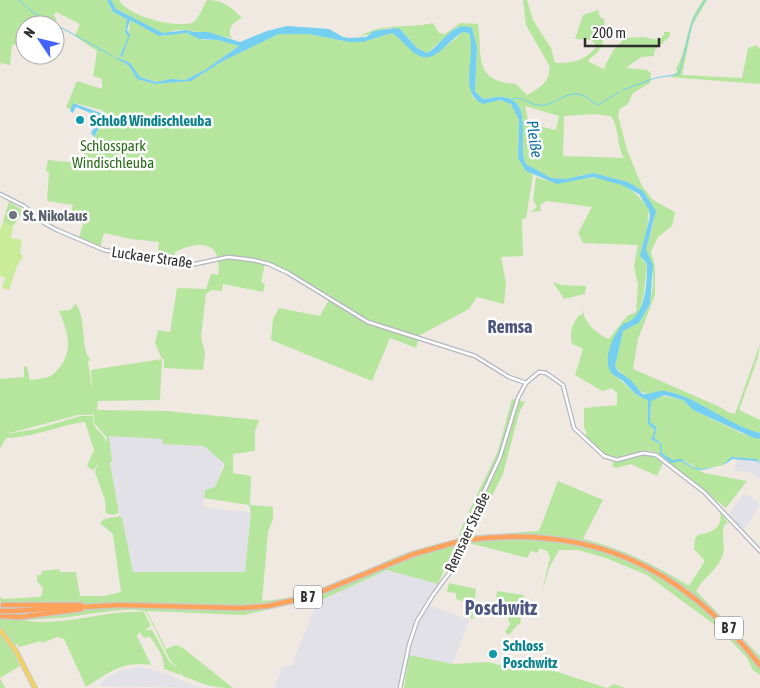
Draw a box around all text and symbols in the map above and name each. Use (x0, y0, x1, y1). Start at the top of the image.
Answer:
north arrow (15, 15, 65, 65)
scale bar (585, 15, 659, 47)
text: 200 m (592, 24, 626, 41)
text: N (20, 25, 38, 41)
place label: Schloß Windischleuba (90, 112, 211, 129)
marker: Schloß Windischleuba (74, 114, 86, 126)
water label: Pleiße (523, 119, 547, 159)
park label: Schlosspark Windischleuba (72, 137, 154, 171)
place label: St. Nikolaus (23, 207, 88, 224)
marker: St. Nikolaus (7, 209, 19, 221)
street label: Luckaer Straße (111, 243, 193, 271)
district label: Remsa (488, 316, 532, 337)
street label: Remsaer Straße (441, 489, 493, 575)
road number: B 7 (294, 586, 322, 608)
district label: Poschwitz (465, 596, 538, 619)
road number: B 7 (715, 616, 743, 640)
place label: Schloss Poschwitz (503, 637, 558, 671)
marker: Schloss Poschwitz (487, 648, 499, 660)

